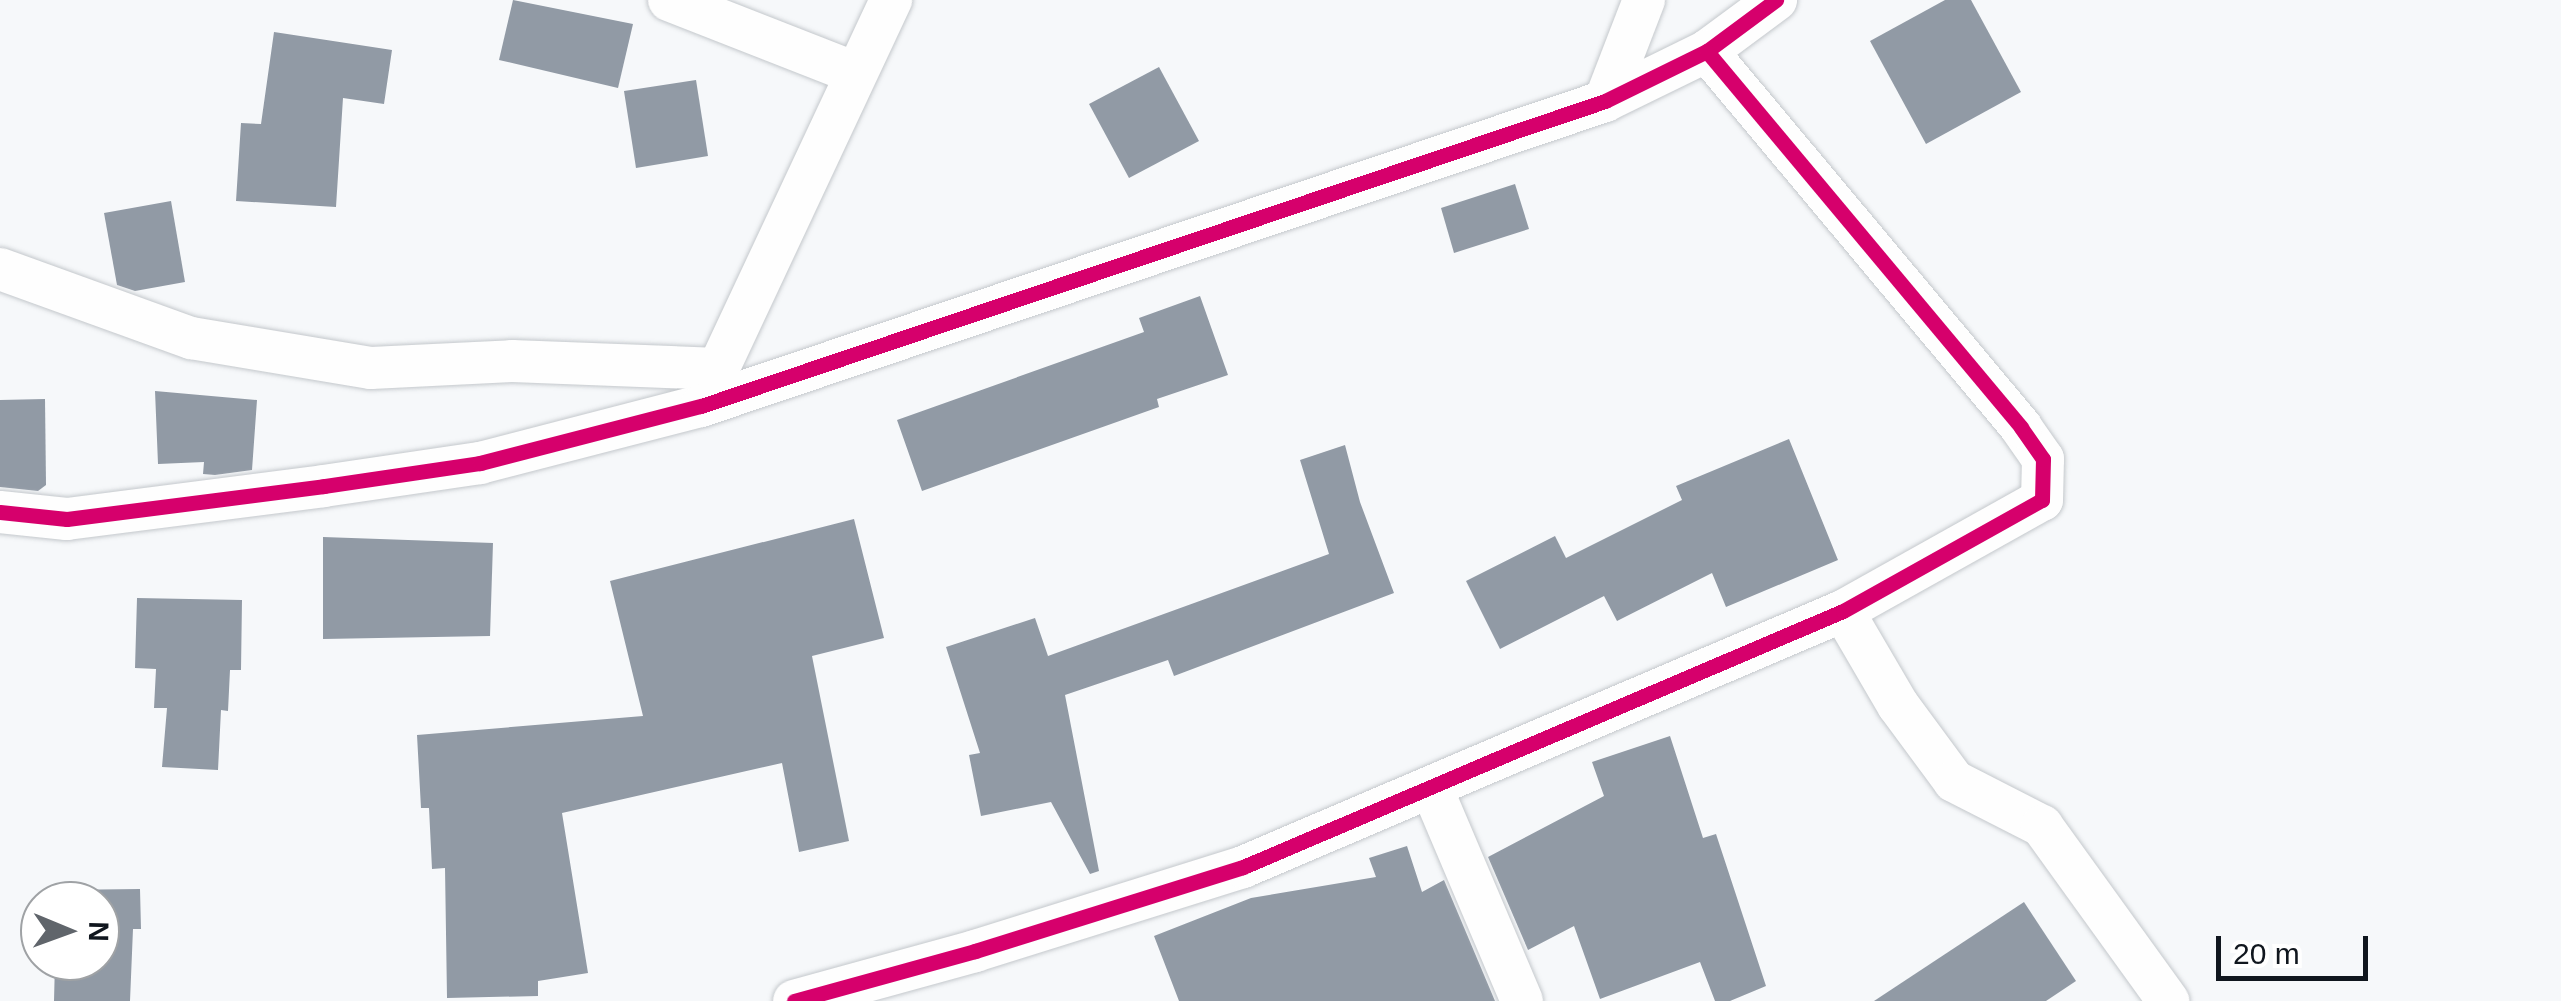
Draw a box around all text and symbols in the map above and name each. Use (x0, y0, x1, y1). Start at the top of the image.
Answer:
north arrow (20, 881, 120, 981)
scale bar (2221, 916, 2374, 978)
text: N (83, 921, 114, 942)
text: 20 m (2233, 937, 2300, 970)

